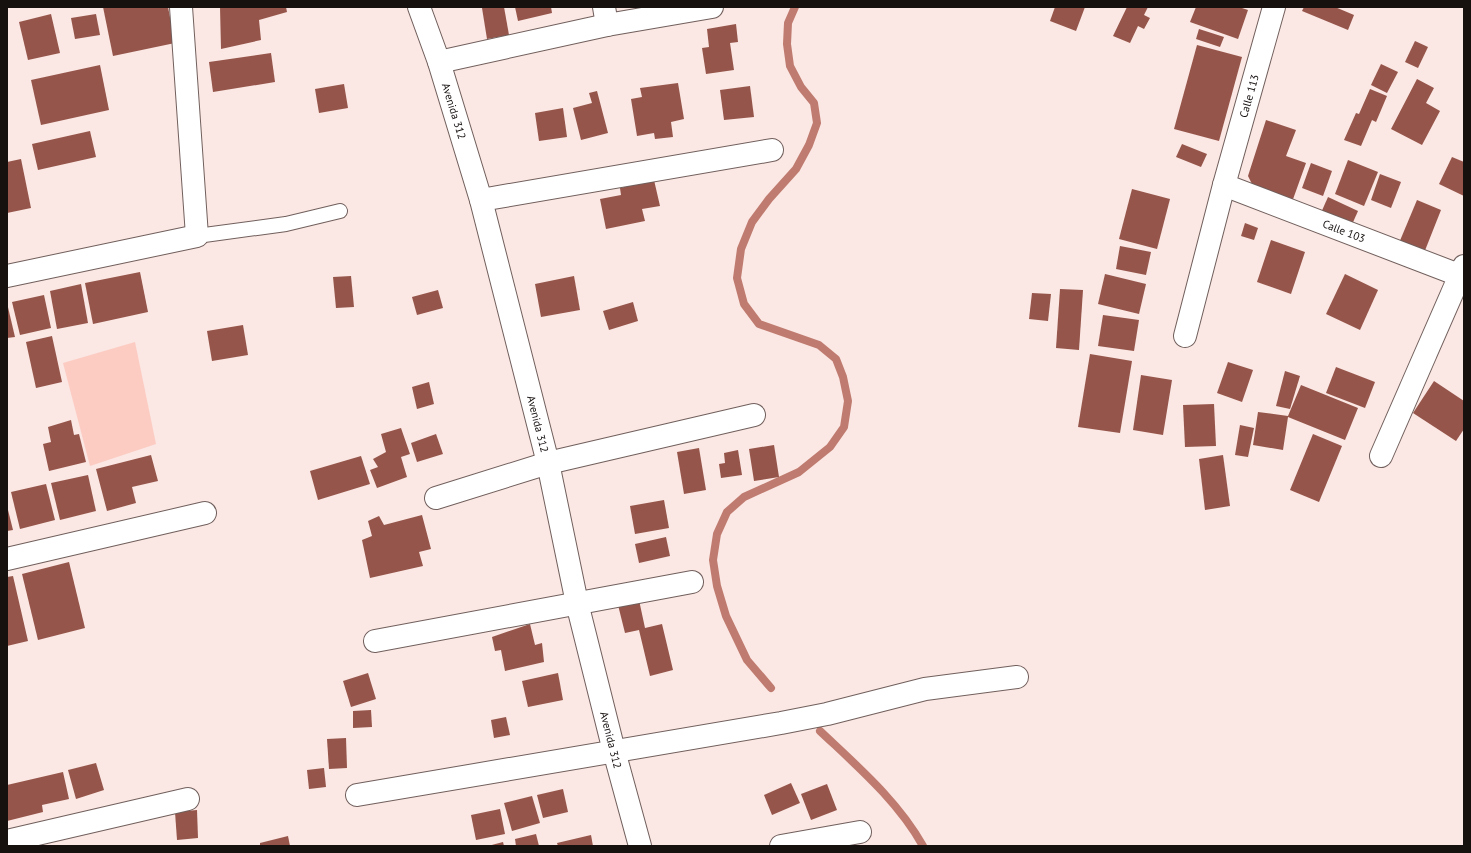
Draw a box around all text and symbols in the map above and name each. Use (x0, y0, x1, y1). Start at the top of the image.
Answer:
street label: Calle 113 (1236, 73, 1262, 119)
street label: Avenida 312 (439, 81, 469, 141)
street label: Calle 103 (1321, 216, 1367, 246)
street label: Avenida 312 (524, 394, 552, 454)
street label: Avenida 312 (597, 710, 625, 770)

